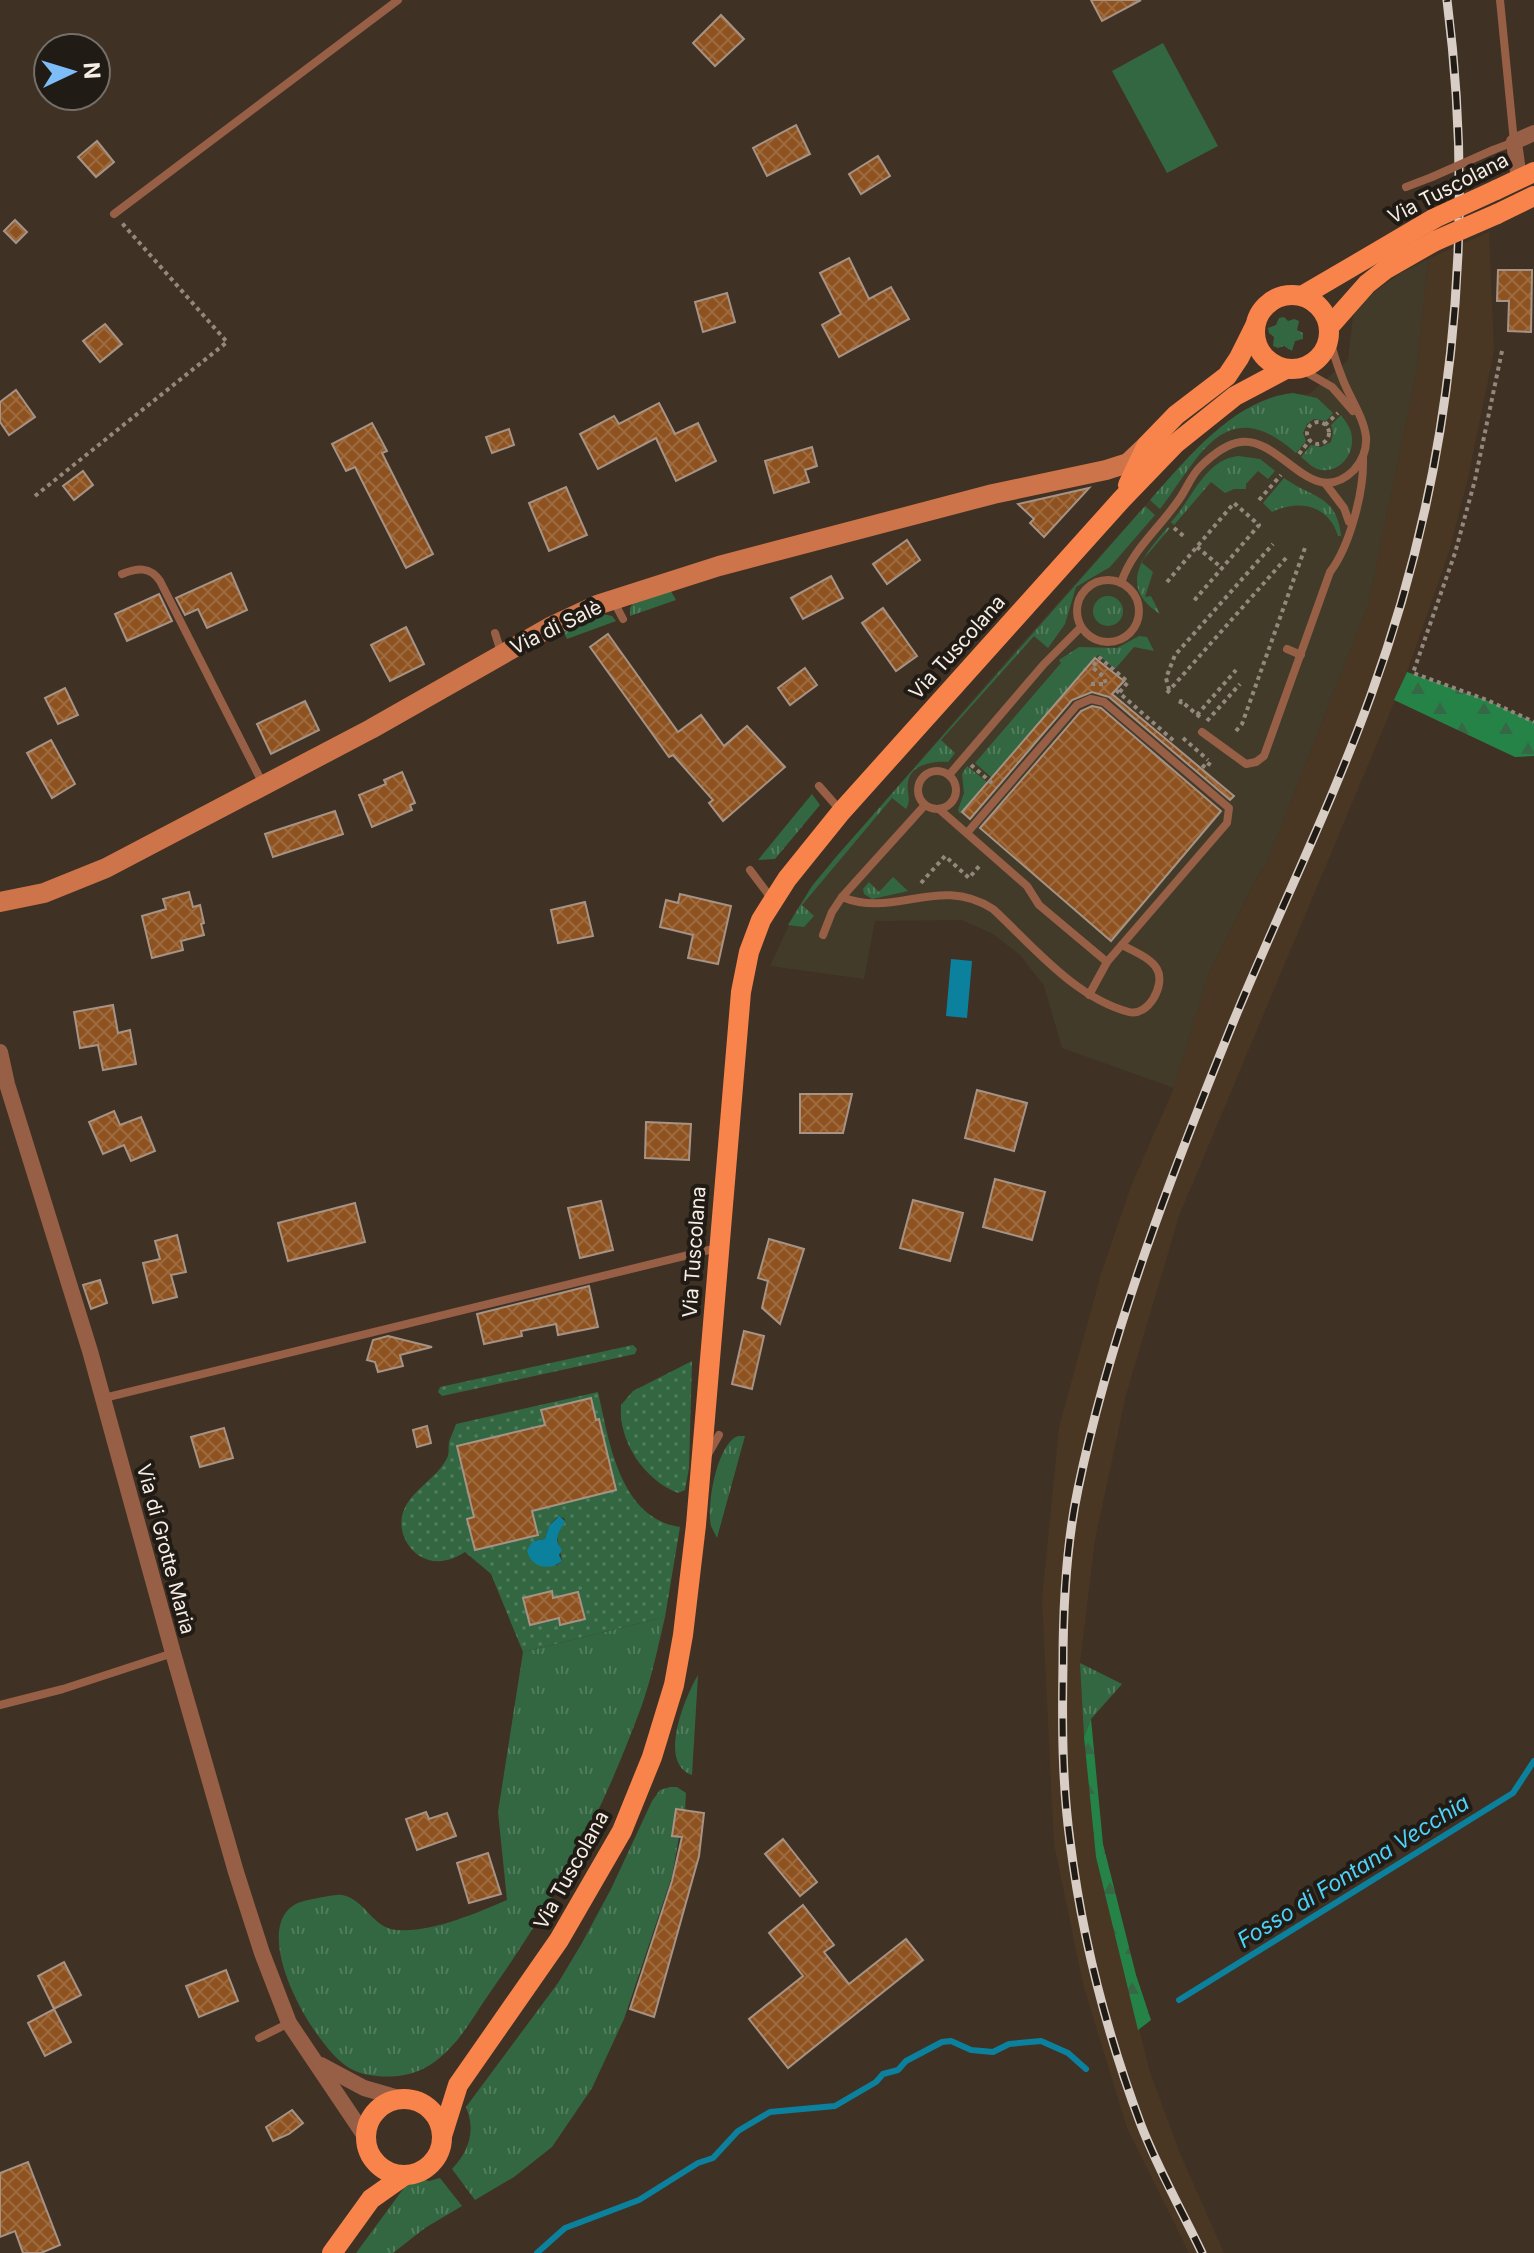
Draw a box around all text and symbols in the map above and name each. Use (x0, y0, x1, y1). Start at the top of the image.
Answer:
north arrow (32, 32, 112, 112)
text: N (78, 61, 106, 80)
street label: Via Tuscolana (1384, 147, 1512, 229)
street label: Via Tuscolana (904, 590, 1010, 704)
street label: Via di Salè (506, 595, 606, 659)
street label: Via Tuscolana (677, 1185, 711, 1319)
street label: Via di Grotte Maria (132, 1461, 200, 1637)
water label: Fosso di Fontana Vecchia (1232, 1789, 1474, 1953)
street label: Via Tuscolana (529, 1807, 613, 1933)

